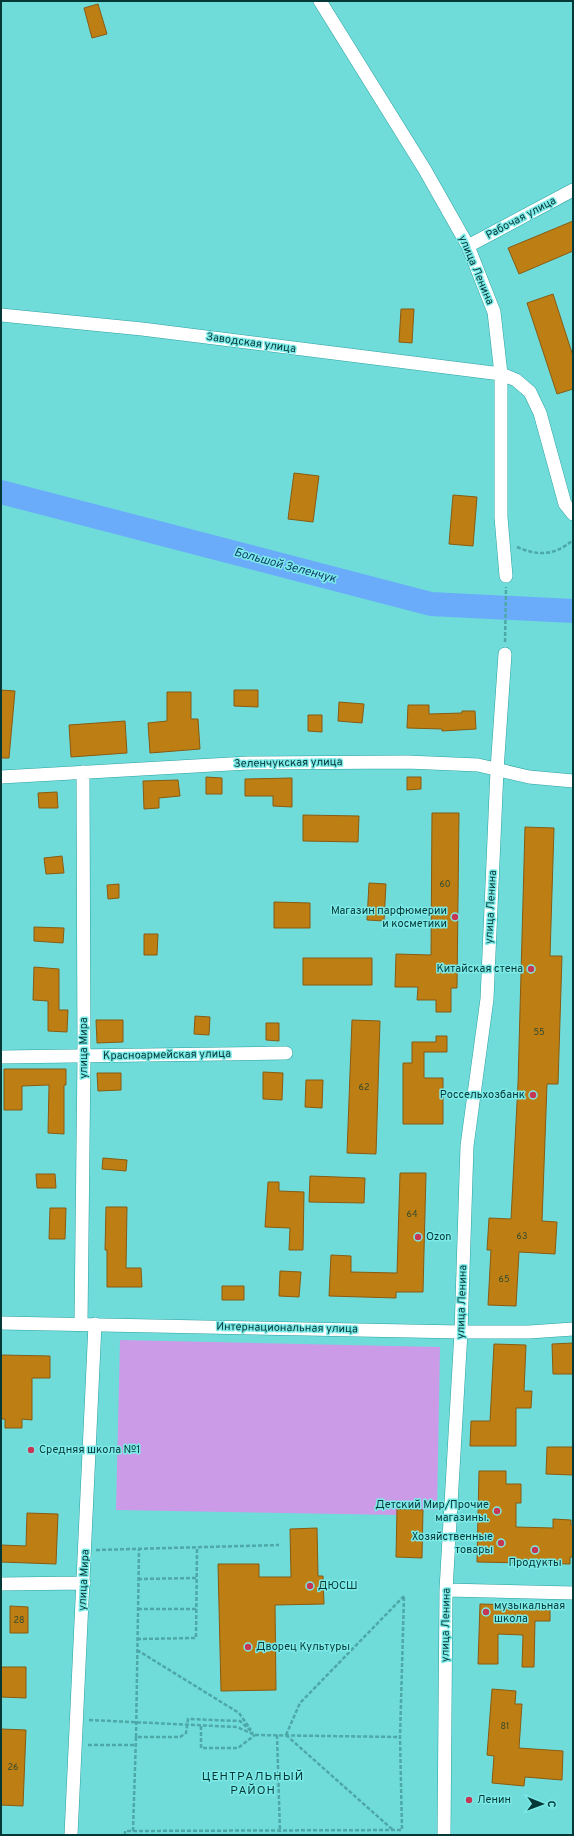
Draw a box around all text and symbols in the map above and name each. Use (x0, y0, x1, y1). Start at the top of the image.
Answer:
street label: Рабочая улица (483, 193, 559, 242)
street label: улица Ленина (455, 233, 497, 307)
street label: Заводская улица (205, 330, 297, 356)
water label: Большой Зеленчук (232, 545, 338, 587)
street label: Зеленчукская улица (234, 755, 343, 771)
street label: улица Ленина (482, 869, 500, 944)
house number: 60 (439, 879, 451, 890)
place label: Магазин парфюмерии и косметики (331, 904, 447, 931)
marker: Магазин парфюмерии и косметики (450, 912, 460, 922)
place label: Китайская стена (436, 962, 523, 976)
marker: Китайская стена (526, 964, 536, 974)
street label: улица Мира (77, 1017, 91, 1079)
house number: 55 (533, 1027, 545, 1038)
street label: Красноармейская улица (103, 1047, 231, 1063)
house number: 62 (359, 1082, 369, 1093)
place label: Россельхозбанк (440, 1088, 525, 1102)
marker: Россельхозбанк (528, 1090, 538, 1100)
house number: 64 (407, 1209, 418, 1220)
place label: Ozon (426, 1230, 452, 1244)
house number: 63 (517, 1231, 527, 1242)
marker: Ozon (413, 1232, 423, 1242)
street label: улица Ленина (454, 1264, 470, 1339)
house number: 65 (499, 1274, 509, 1285)
street label: Интернациональная улица (216, 1320, 358, 1336)
place label: Средняя школа №1 (39, 1443, 140, 1457)
marker: Средняя школа №1 (26, 1445, 36, 1455)
place label: Детский Мир/Прочие магазины. (375, 1498, 489, 1525)
marker: Детский Мир/Прочие магазины. (492, 1506, 502, 1516)
place label: Хозяйственные товары (412, 1530, 493, 1557)
marker: Хозяйственные товары (496, 1538, 506, 1548)
marker: Продукты (530, 1545, 540, 1555)
street label: улица Мира (75, 1549, 93, 1611)
place label: Продукты (509, 1556, 561, 1570)
place label: ДЮСШ (318, 1579, 358, 1593)
marker: ДЮСШ (305, 1581, 315, 1591)
street label: улица Ленина (438, 1588, 454, 1662)
place label: музыкальная школа (494, 1599, 565, 1626)
marker: музыкальная школа (481, 1607, 491, 1617)
house number: 28 (13, 1615, 25, 1626)
place label: Дворец Культуры (256, 1640, 350, 1654)
marker: Дворец Культуры (243, 1642, 253, 1652)
house number: 81 (501, 1721, 509, 1732)
house number: 26 (8, 1762, 18, 1773)
district label: ЦЕНТРАЛЬНЫЙ РАЙОН (202, 1769, 304, 1799)
north arrow (522, 1784, 562, 1824)
place label: Ленин (477, 1793, 511, 1807)
marker: Ленин (464, 1795, 474, 1805)
text: С (544, 1801, 558, 1808)

